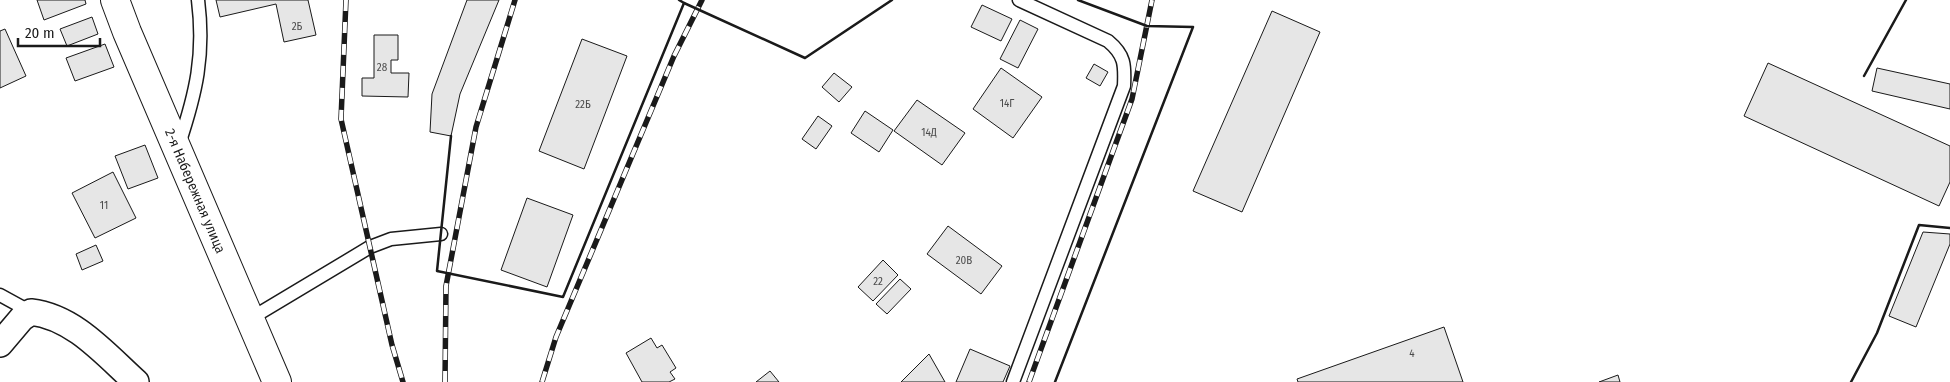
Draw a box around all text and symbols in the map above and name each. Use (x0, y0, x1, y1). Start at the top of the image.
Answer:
scale bar (18, 15, 100, 47)
house number: 2Б (292, 20, 303, 33)
text: 20 m (25, 24, 55, 42)
house number: 28 (377, 61, 388, 74)
house number: 14Г (1000, 97, 1014, 110)
house number: 22Б (575, 98, 591, 111)
street label: 2-я Набережная улица (161, 126, 229, 256)
house number: 14Д (921, 126, 937, 139)
house number: 11 (100, 199, 108, 212)
house number: 20В (956, 254, 972, 267)
house number: 22 (873, 275, 883, 288)
house number: 4 (1409, 347, 1415, 360)

